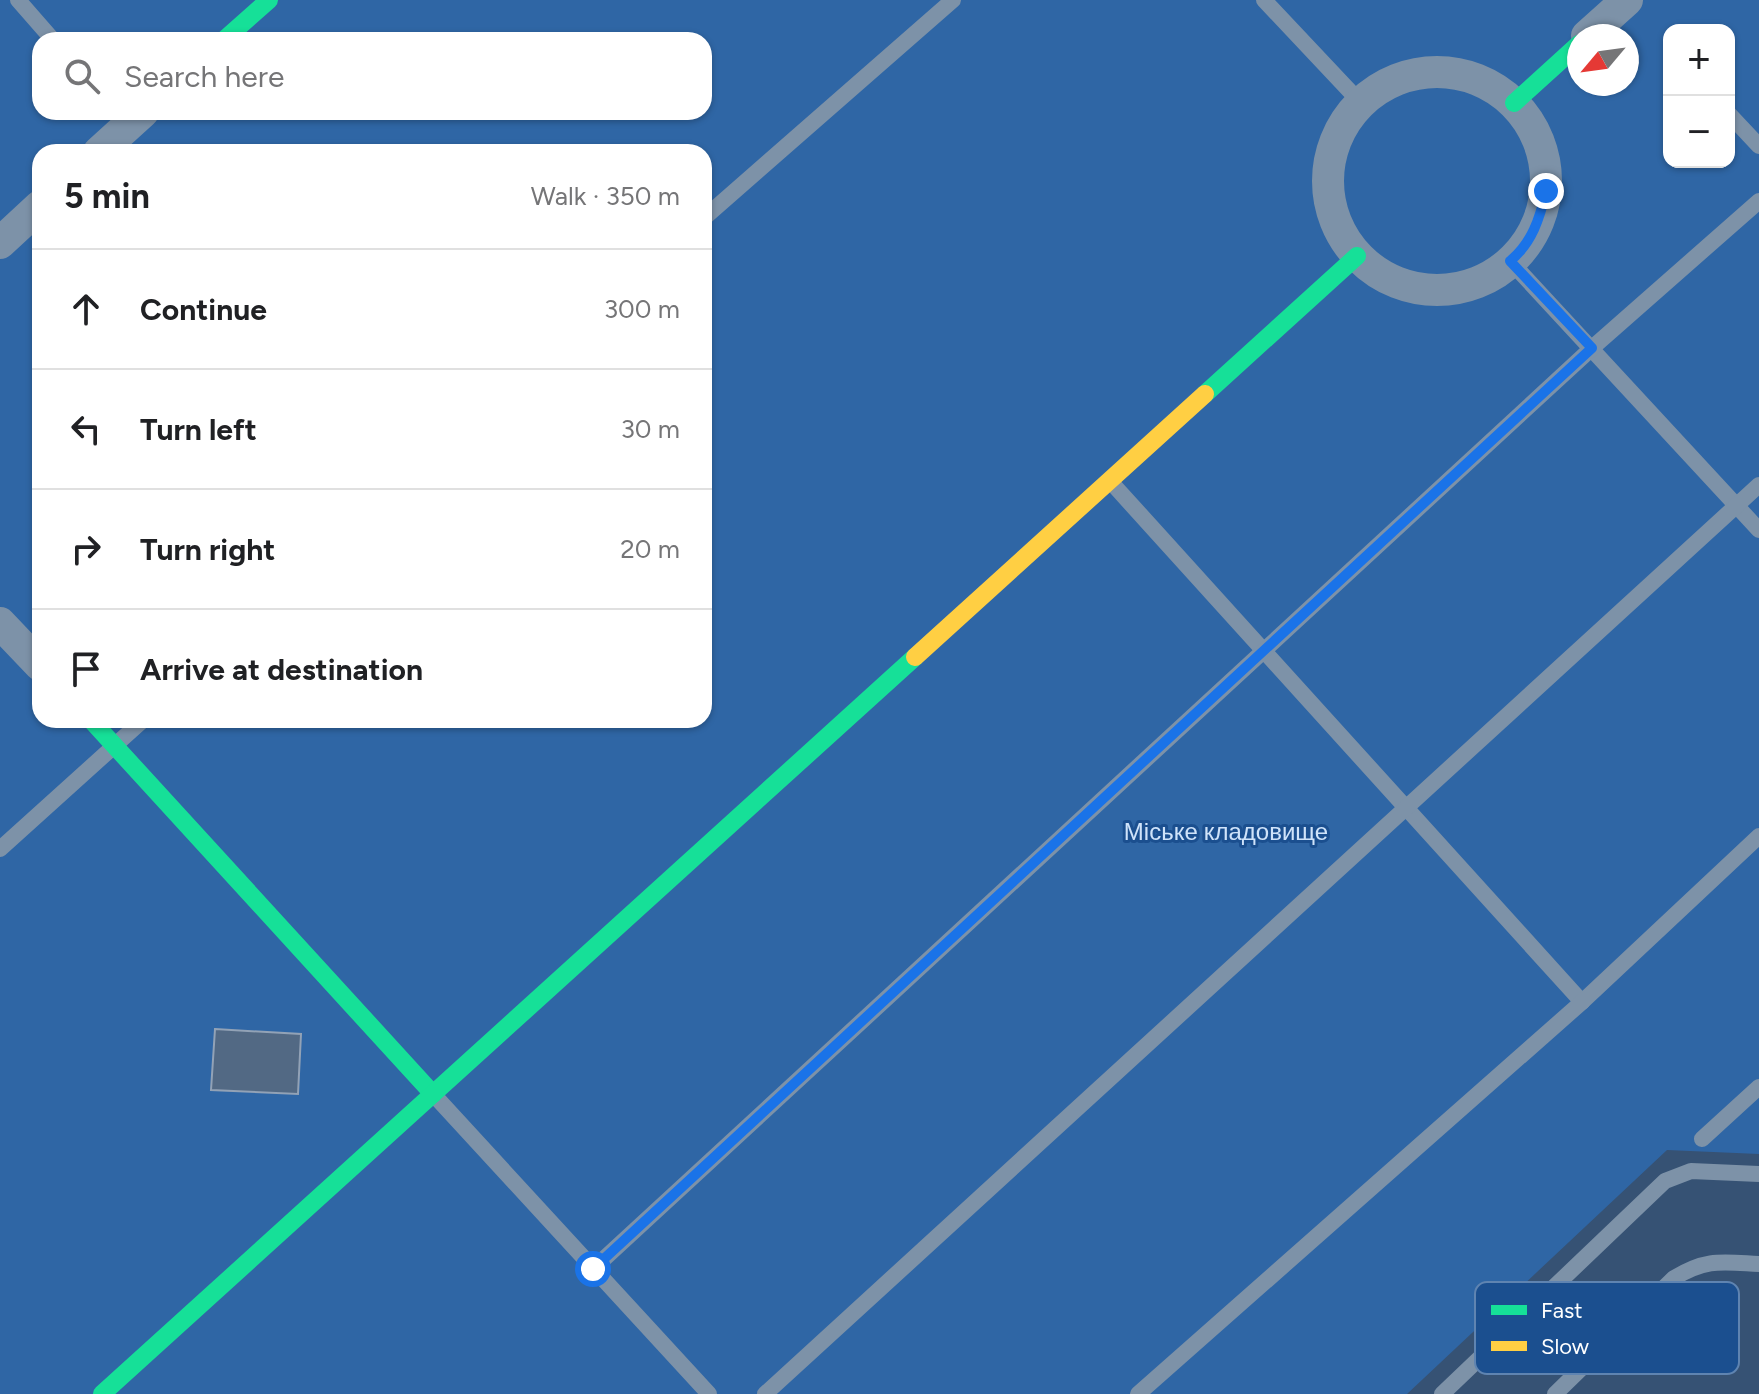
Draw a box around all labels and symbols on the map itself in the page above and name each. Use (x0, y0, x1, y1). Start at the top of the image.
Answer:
north arrow (1567, 24, 1639, 96)
route end (1528, 173, 1564, 209)
park label: Міське кладовище (1124, 817, 1328, 846)
route start (575, 1251, 611, 1287)
legend (1475, 1282, 1739, 1374)
text: Fast (1541, 1297, 1583, 1324)
text: Slow (1541, 1333, 1590, 1360)

